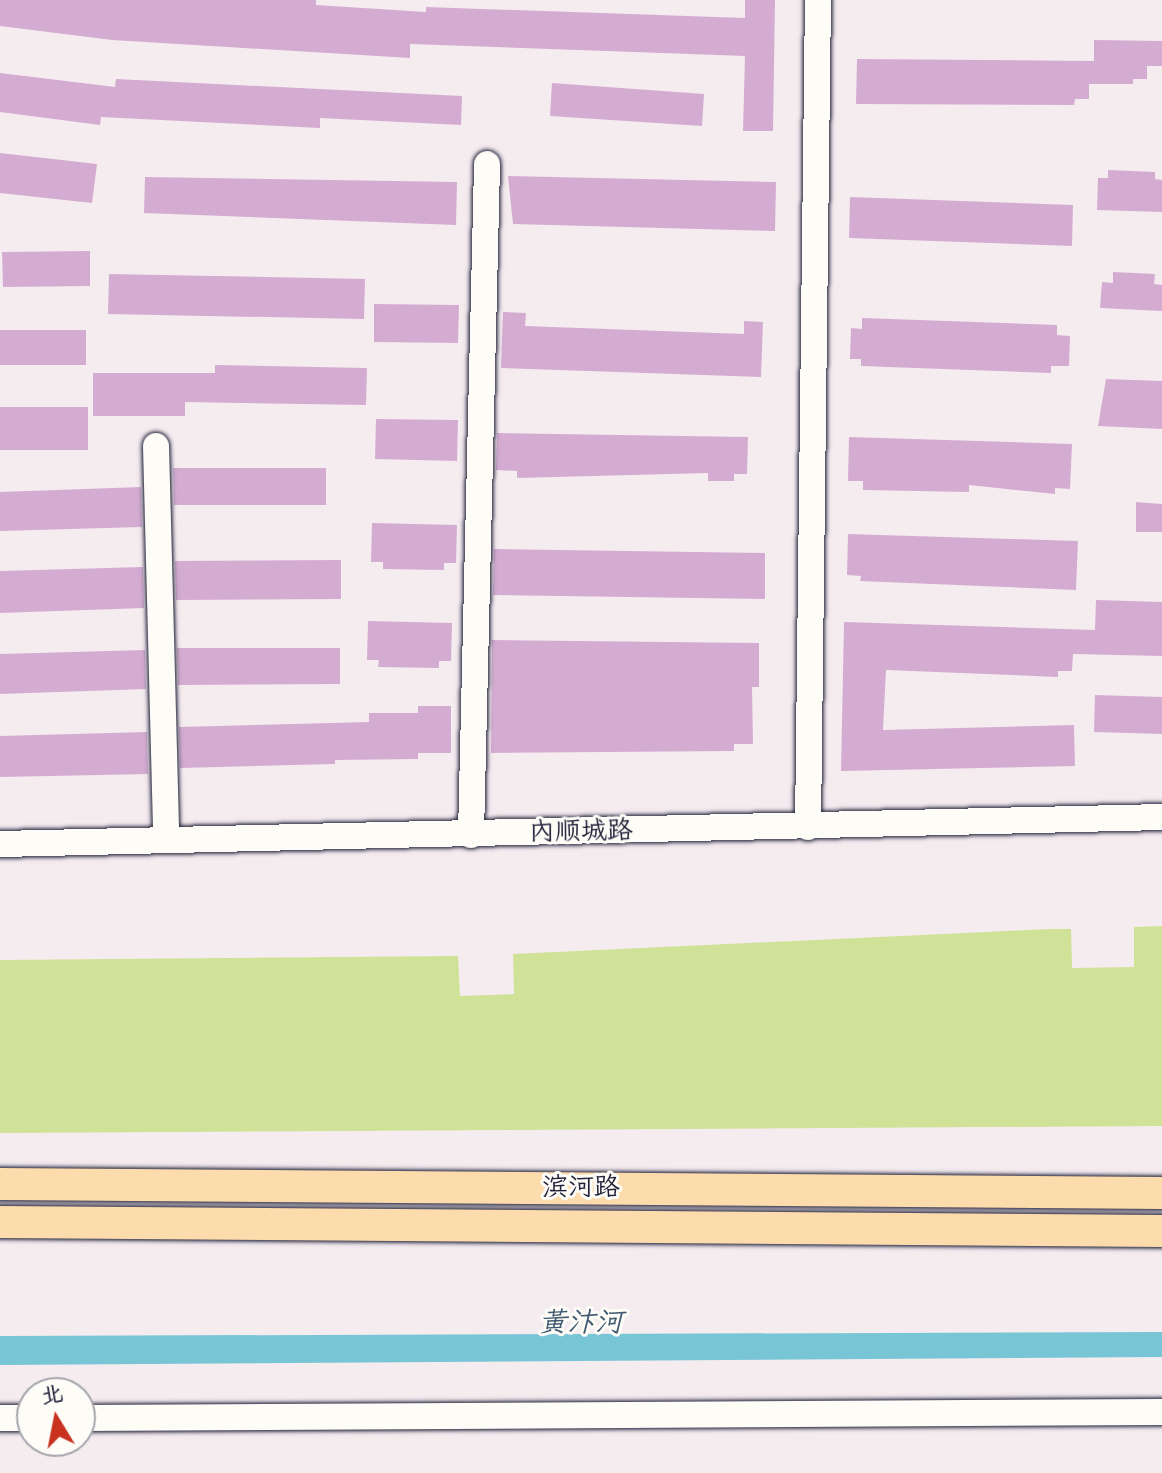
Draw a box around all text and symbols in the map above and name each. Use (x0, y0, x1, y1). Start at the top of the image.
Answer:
street label: 内顺城路 (529, 815, 633, 849)
street label: 滨河路 (542, 1172, 620, 1204)
water label: 黄汴河 (539, 1306, 623, 1340)
north arrow (16, 1377, 96, 1457)
text: 北 (39, 1378, 66, 1412)

